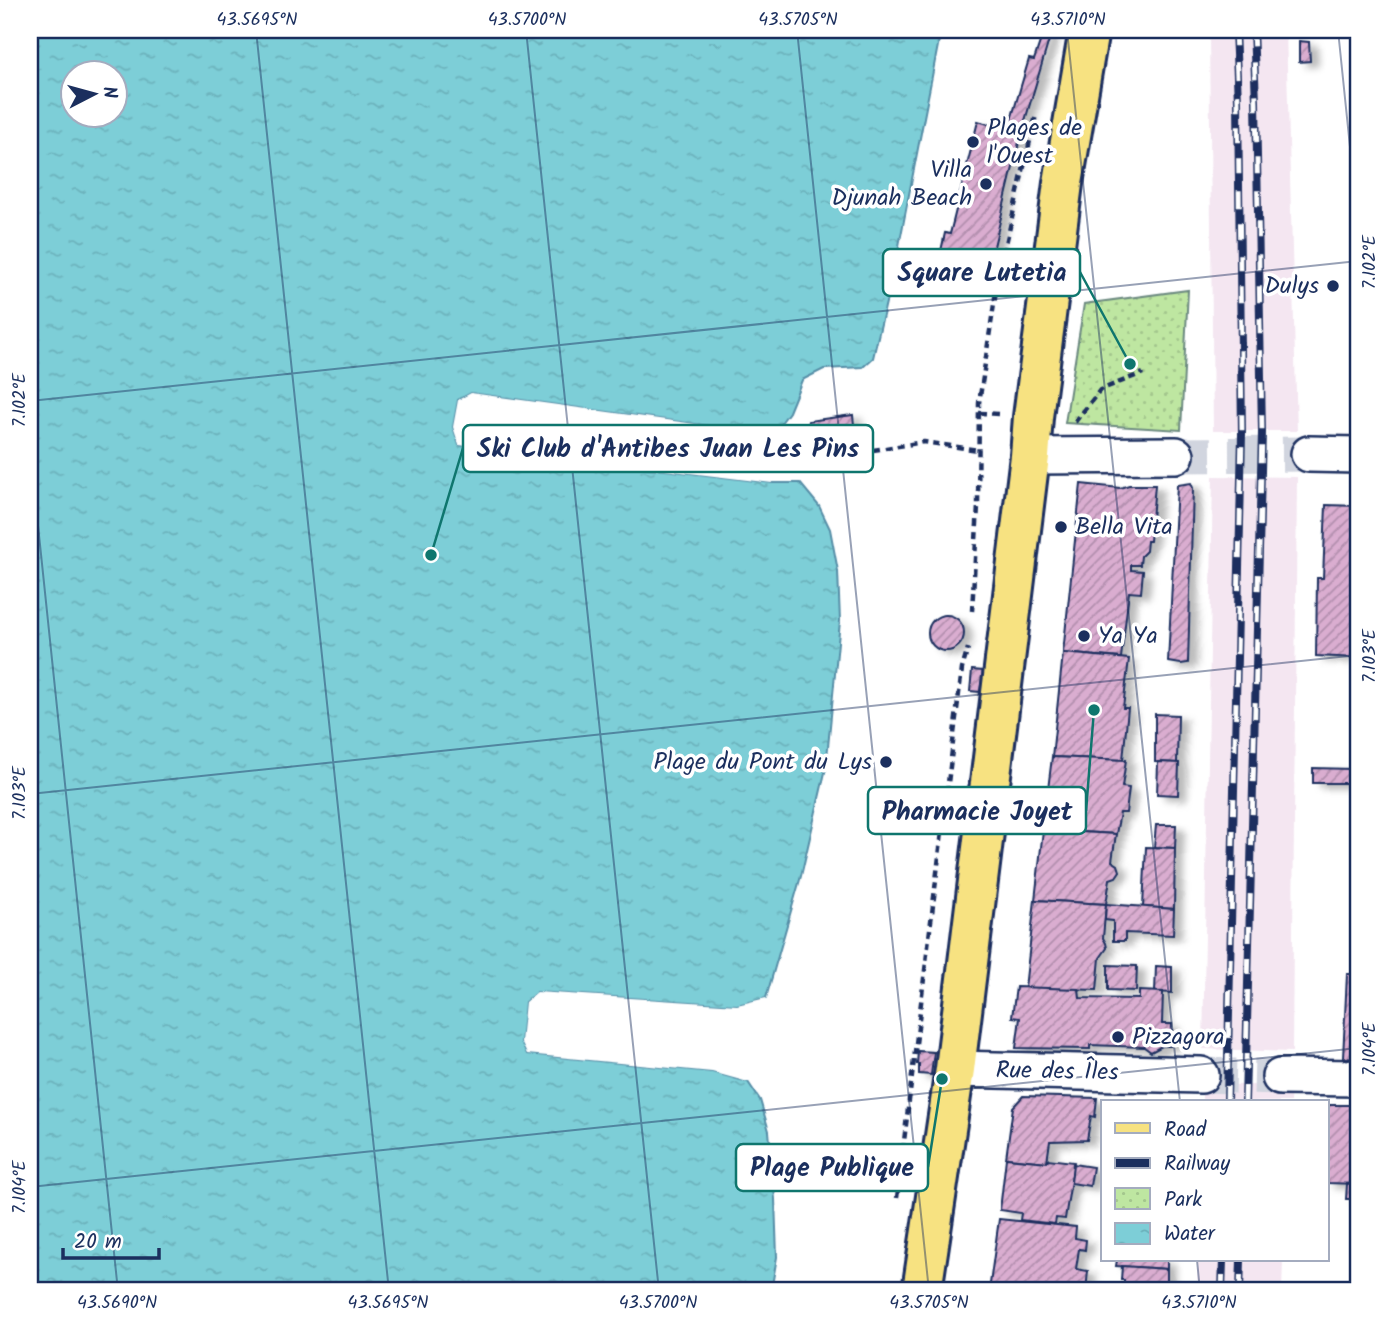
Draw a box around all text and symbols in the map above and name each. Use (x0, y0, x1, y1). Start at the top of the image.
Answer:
text: 43.5695°N (217, 6, 297, 35)
text: 43.5700°N (488, 6, 566, 35)
text: 43.5705°N (758, 6, 838, 35)
text: 43.5710°N (1030, 6, 1106, 35)
north arrow (60, 60, 130, 130)
text: N (93, 85, 124, 100)
place label: Plages de l'Ouest (987, 109, 1082, 176)
marker: Plages de l'Ouest (965, 134, 981, 150)
place label: Villa Djunah Beach (831, 151, 972, 218)
marker: Villa Djunah Beach (978, 176, 994, 192)
text: 7.102°E (1356, 234, 1385, 289)
callout: Square Lutetia (883, 249, 1080, 296)
text: Square Lutetia (898, 253, 1066, 295)
place label: Dulys (1265, 267, 1319, 306)
marker: Dulys (1325, 278, 1341, 294)
text: 7.102°E (6, 372, 35, 427)
callout: Ski Club d'Antibes Juan Les Pins (463, 425, 873, 472)
text: Ski Club d'Antibes Juan Les Pins (477, 429, 859, 471)
place label: Bella Vita (1075, 508, 1173, 547)
marker: Bella Vita (1053, 519, 1069, 535)
place label: Ya Ya (1098, 617, 1158, 656)
marker: Ya Ya (1076, 628, 1092, 644)
text: 7.103°E (1356, 628, 1385, 683)
place label: Plage du Pont du Lys (654, 743, 872, 782)
marker: Plage du Pont du Lys (878, 754, 894, 770)
text: 7.103°E (6, 765, 35, 820)
callout: Pharmacie Joyet (868, 787, 1086, 834)
text: Pharmacie Joyet (882, 792, 1073, 834)
place label: Pizzagora (1132, 1018, 1225, 1057)
text: 7.104°E (1356, 1022, 1385, 1076)
marker: Pizzagora (1110, 1029, 1126, 1045)
street label: Rue des Îles (995, 1051, 1119, 1093)
legend (1101, 1100, 1328, 1262)
text: Road (1164, 1114, 1207, 1147)
callout: Plage Publique (736, 1144, 928, 1191)
text: Plage Publique (750, 1148, 914, 1190)
text: Railway (1164, 1148, 1230, 1181)
text: 7.104°E (6, 1160, 35, 1214)
text: Park (1164, 1184, 1202, 1217)
scale bar (63, 1216, 159, 1260)
text: Water (1164, 1218, 1216, 1251)
text: 20 m (74, 1226, 122, 1259)
text: 43.5690°N (77, 1289, 157, 1318)
text: 43.5695°N (348, 1289, 428, 1318)
text: 43.5700°N (619, 1289, 697, 1318)
text: 43.5705°N (889, 1289, 969, 1318)
text: 43.5710°N (1161, 1289, 1237, 1318)

